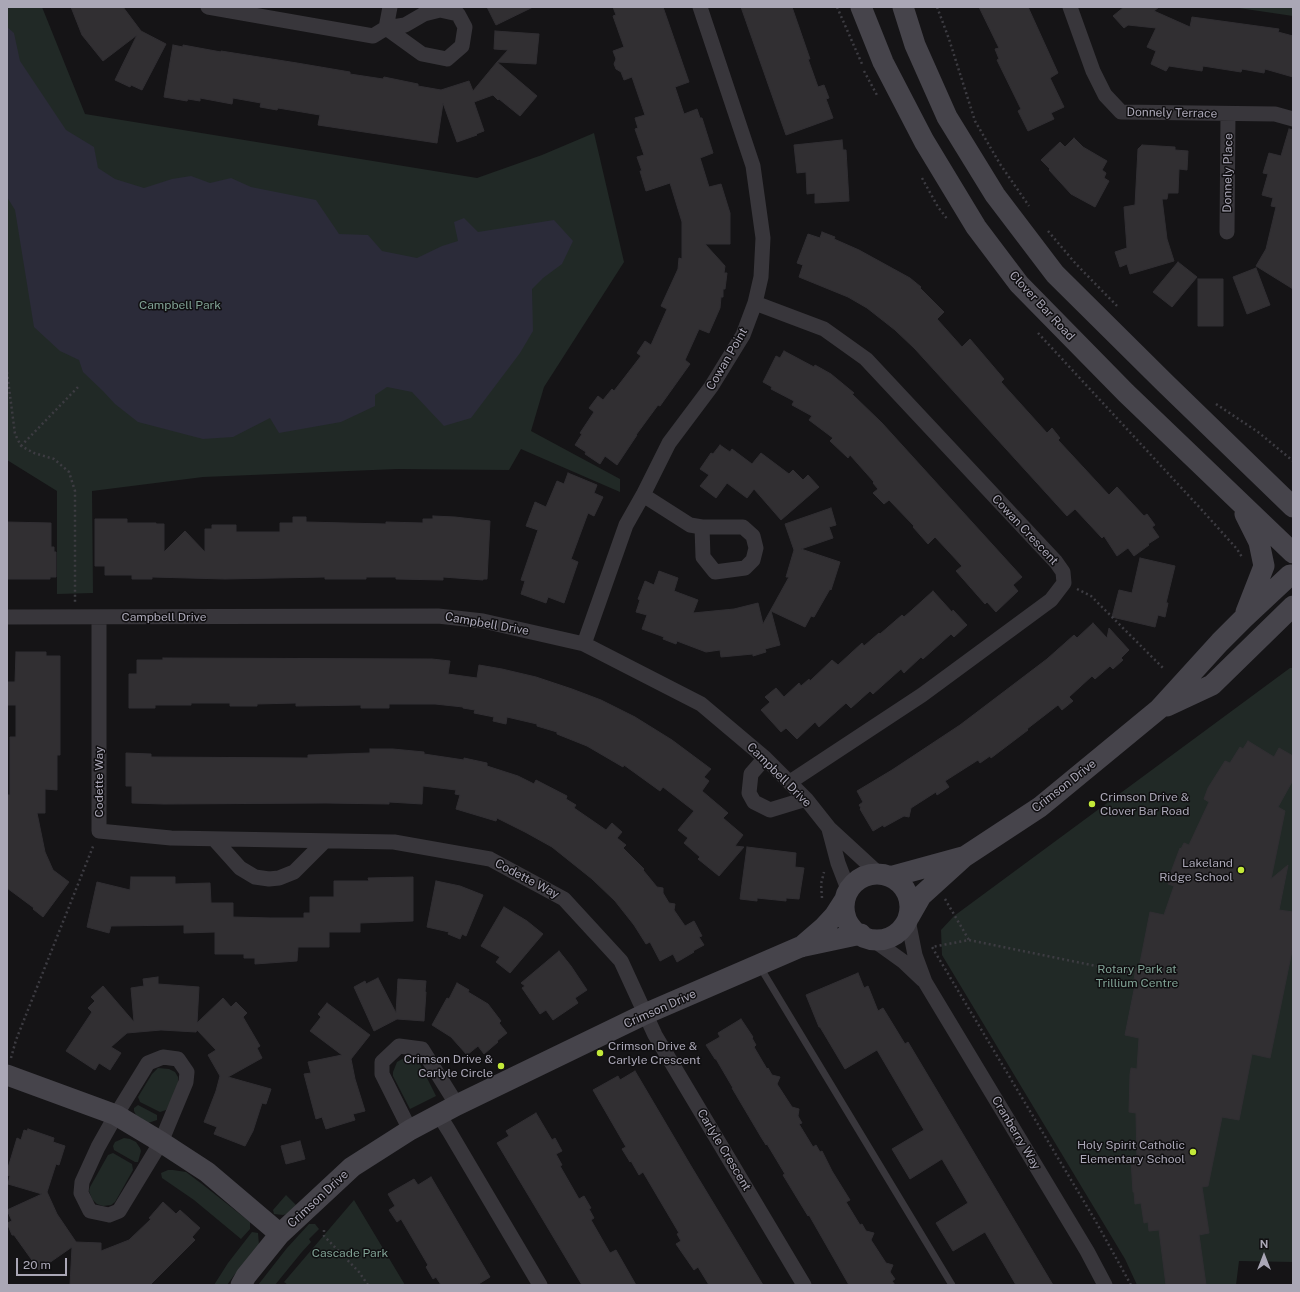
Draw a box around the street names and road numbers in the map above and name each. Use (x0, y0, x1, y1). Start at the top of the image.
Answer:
street label: Donnely Terrace (1127, 105, 1217, 121)
street label: Donnely Place (1220, 133, 1236, 213)
street label: Clover Bar Road (1006, 268, 1078, 344)
street label: Cowan Point (703, 325, 751, 393)
street label: Cowan Crescent (989, 492, 1061, 568)
street label: Campbell Drive (121, 610, 207, 624)
street label: Campbell Drive (444, 610, 530, 638)
street label: Campbell Drive (744, 740, 814, 810)
street label: Codette Way (92, 747, 106, 817)
street label: Crimson Drive (1029, 756, 1099, 816)
street label: Codette Way (492, 856, 562, 902)
street label: Crimson Drive (622, 987, 698, 1031)
street label: Cranberry Way (988, 1094, 1044, 1172)
street label: Carlyle Crescent (694, 1107, 754, 1193)
street label: Crimson Drive (285, 1167, 351, 1231)

